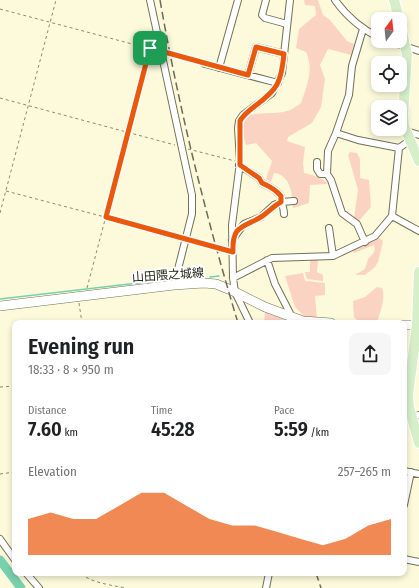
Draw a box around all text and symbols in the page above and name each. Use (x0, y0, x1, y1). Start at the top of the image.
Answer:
north arrow (371, 12, 407, 48)
map controls (371, 12, 407, 136)
pin (133, 31, 167, 65)
icon: arrive (139, 37, 161, 59)
button: locate (371, 56, 407, 92)
button: layers (371, 100, 407, 136)
street label: 山田隈之城線 (132, 266, 204, 284)
text: Evening run (28, 333, 134, 360)
button: share (349, 333, 391, 375)
text: 18:33 · 8 × 950 m (28, 362, 114, 377)
text: Distance (28, 404, 67, 417)
text: Time (151, 404, 173, 417)
text: Pace (274, 404, 295, 417)
text: 7.60 (28, 417, 62, 441)
text: 45:28 (151, 417, 195, 441)
text: 5:59 (274, 417, 308, 441)
text: km (62, 426, 78, 439)
text: /km (308, 426, 329, 439)
text: Elevation (28, 464, 77, 479)
text: 257–265 m (338, 464, 391, 479)

